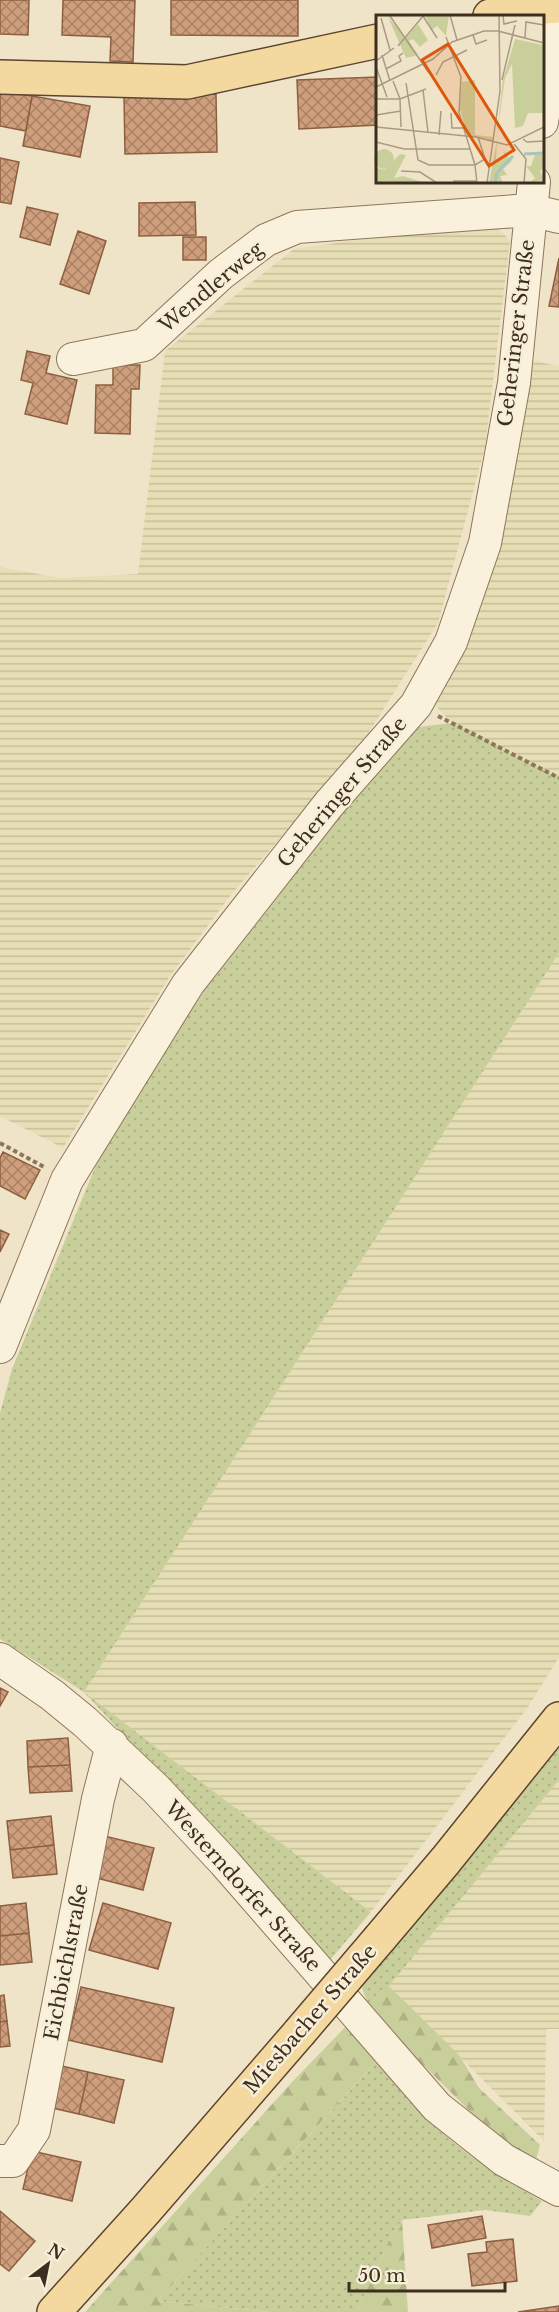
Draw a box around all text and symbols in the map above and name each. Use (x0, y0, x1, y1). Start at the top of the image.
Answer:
inset map (376, 15, 544, 183)
street label: Wendlerweg (153, 236, 269, 338)
street label: Geheringer Straße (493, 238, 539, 428)
street label: Geheringer Straße (272, 712, 412, 872)
street label: Westerndorfer Straße (159, 1795, 326, 1976)
street label: Eichbichlstraße (39, 1882, 93, 2042)
street label: Miesbacher Straße (239, 1939, 381, 2099)
north arrow (18, 2234, 78, 2294)
text: N (44, 2239, 68, 2264)
scale bar (349, 2255, 505, 2293)
text: 50 m (358, 2265, 406, 2287)

